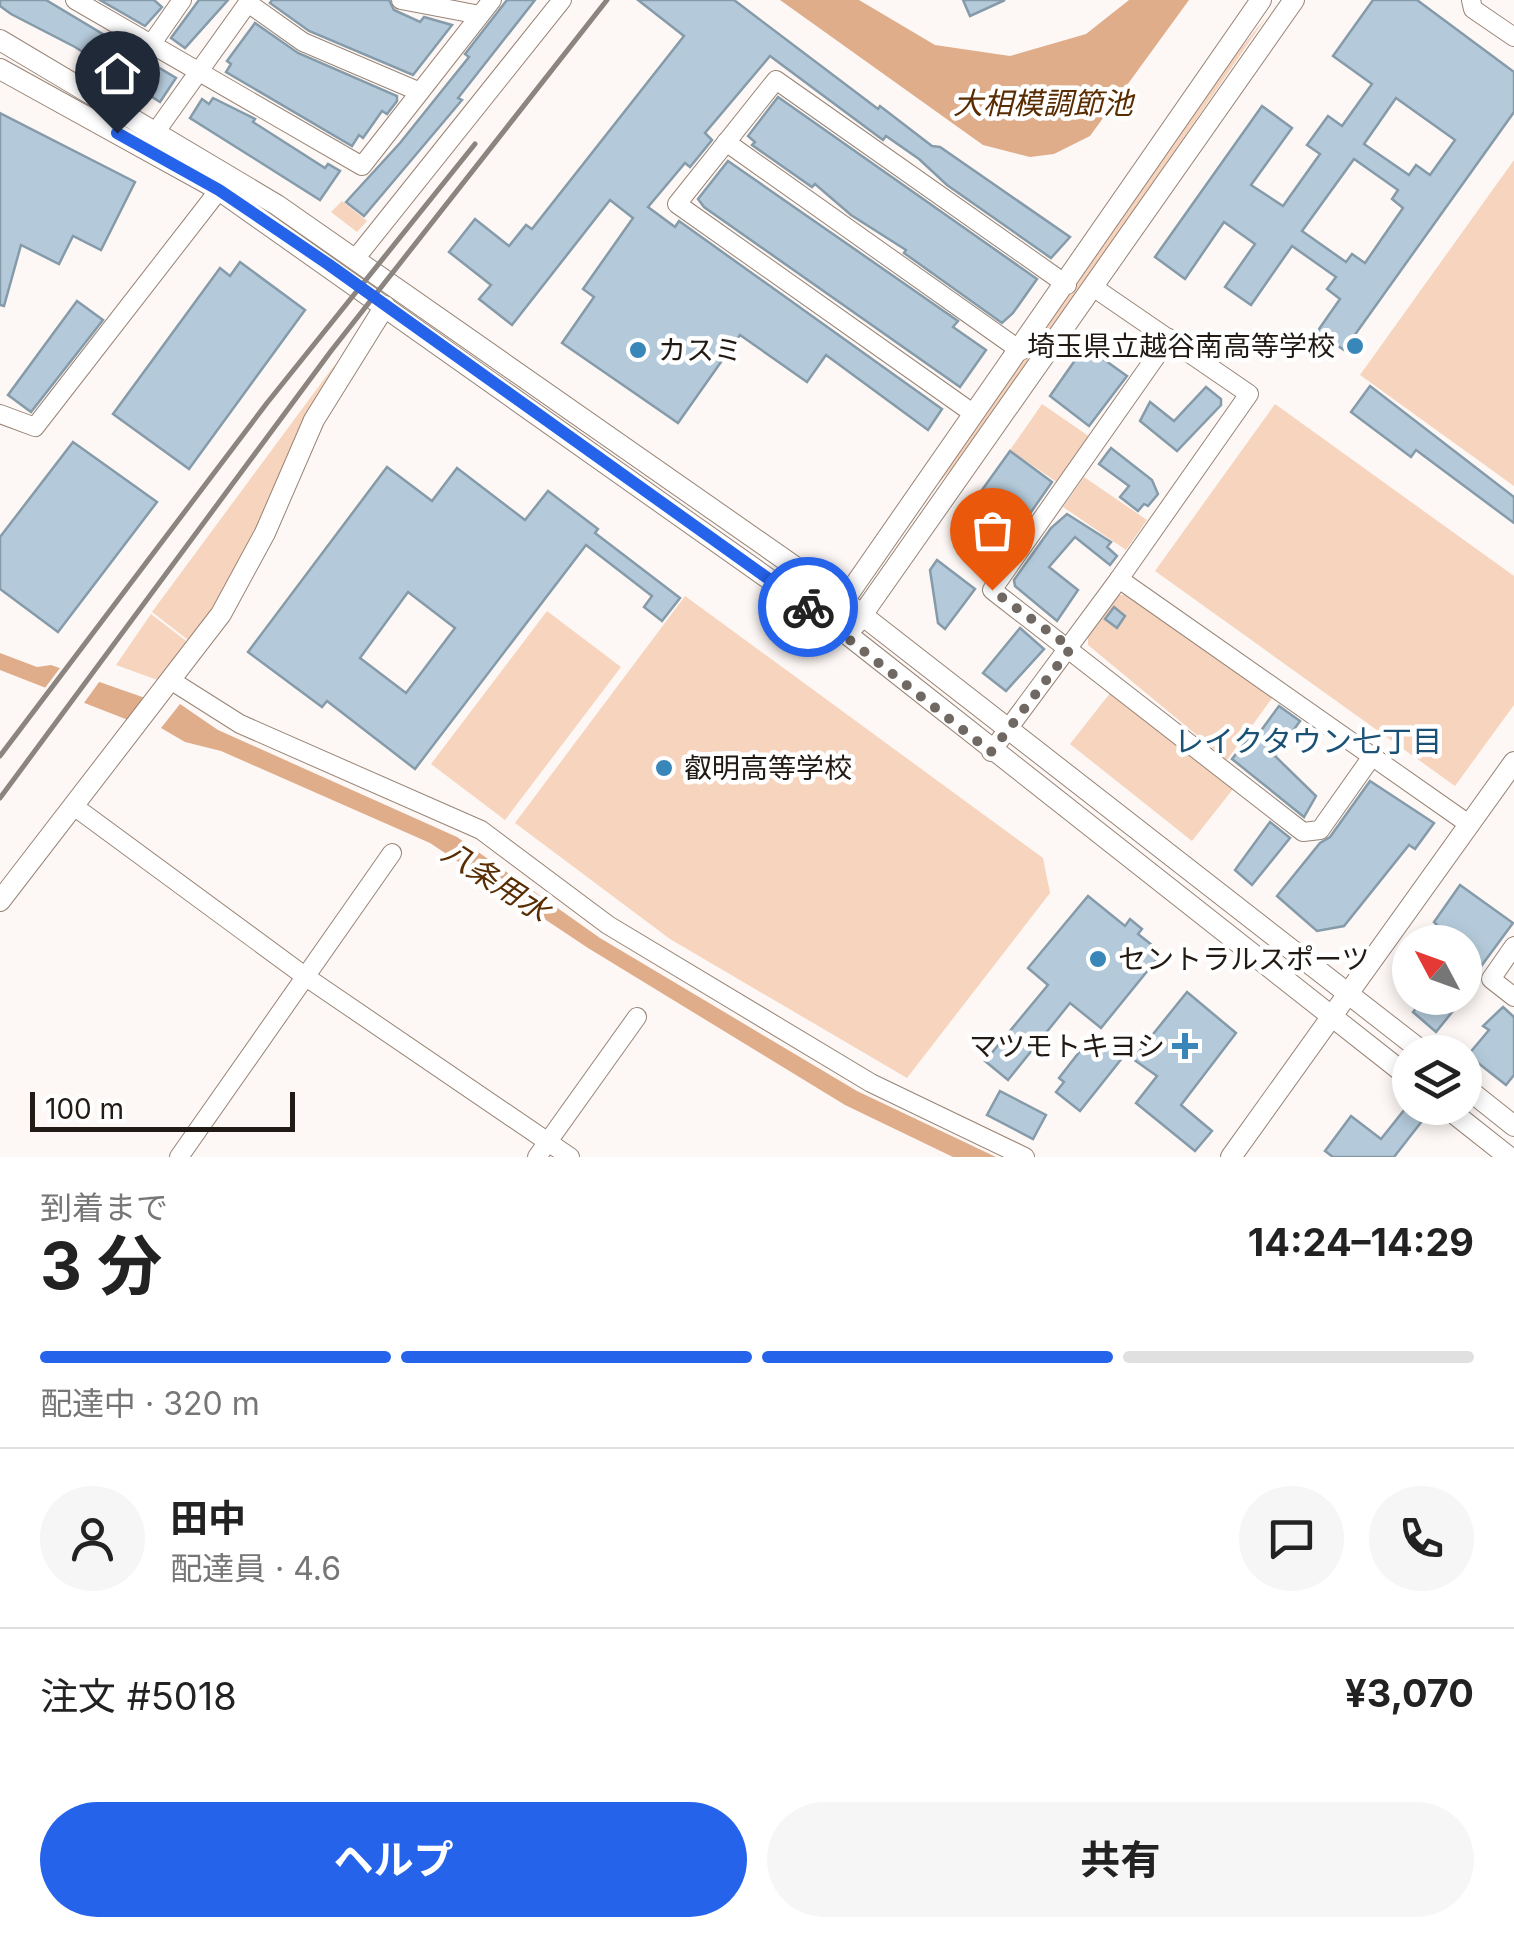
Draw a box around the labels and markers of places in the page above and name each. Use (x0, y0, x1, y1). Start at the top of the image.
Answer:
pin (75, 31, 160, 134)
place label: 埼玉県立越谷南高等学校 (1027, 329, 1335, 363)
place label: カスミ (658, 333, 742, 367)
marker: 埼玉県立越谷南高等学校 (1344, 335, 1366, 357)
marker: カスミ (627, 339, 649, 361)
pin (950, 488, 1035, 591)
place label: 叡明高等学校 (684, 751, 852, 785)
marker: 叡明高等学校 (653, 757, 675, 779)
place label: セントラルスポーツ (1118, 942, 1369, 976)
marker: セントラルスポーツ (1087, 948, 1109, 970)
place label: マツモトキヨシ (969, 1029, 1165, 1063)
marker: マツモトキヨシ (1174, 1035, 1196, 1057)

